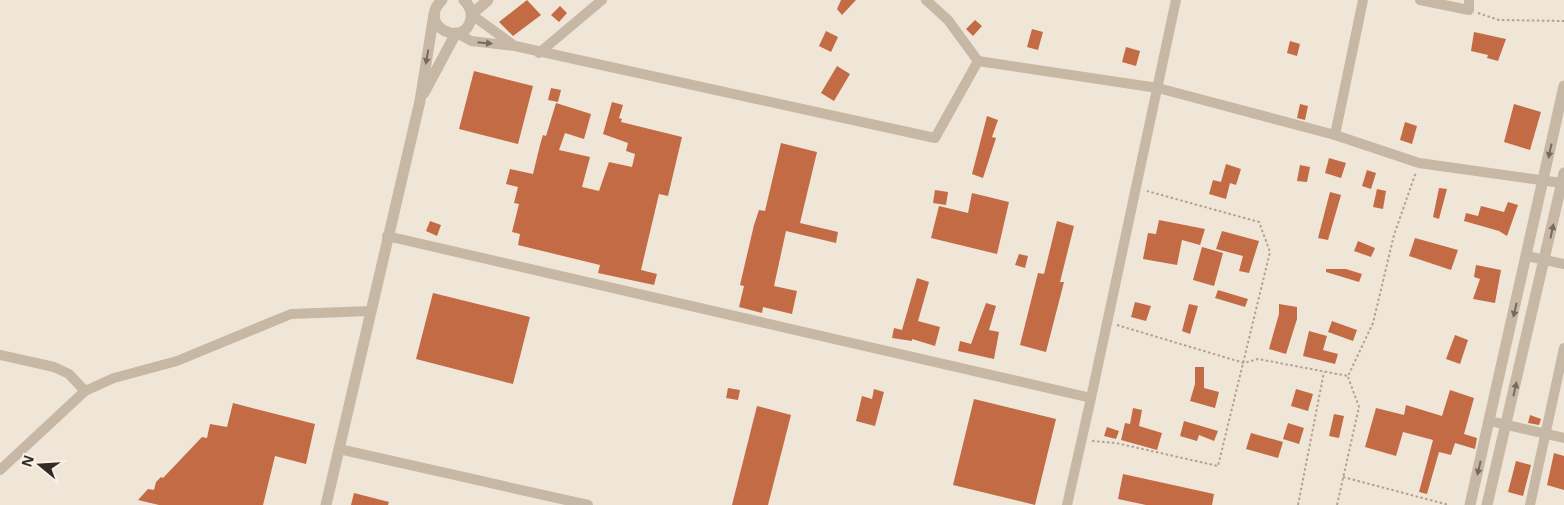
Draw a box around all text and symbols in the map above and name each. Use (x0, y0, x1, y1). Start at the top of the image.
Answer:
one-way arrow (477, 39, 493, 47)
one-way arrow (423, 50, 431, 66)
one-way arrow (1546, 144, 1554, 160)
one-way arrow (1548, 223, 1556, 239)
one-way arrow (1511, 302, 1519, 317)
one-way arrow (1511, 382, 1519, 397)
north arrow (15, 440, 65, 490)
text: N (16, 452, 38, 469)
one-way arrow (1475, 461, 1483, 476)

